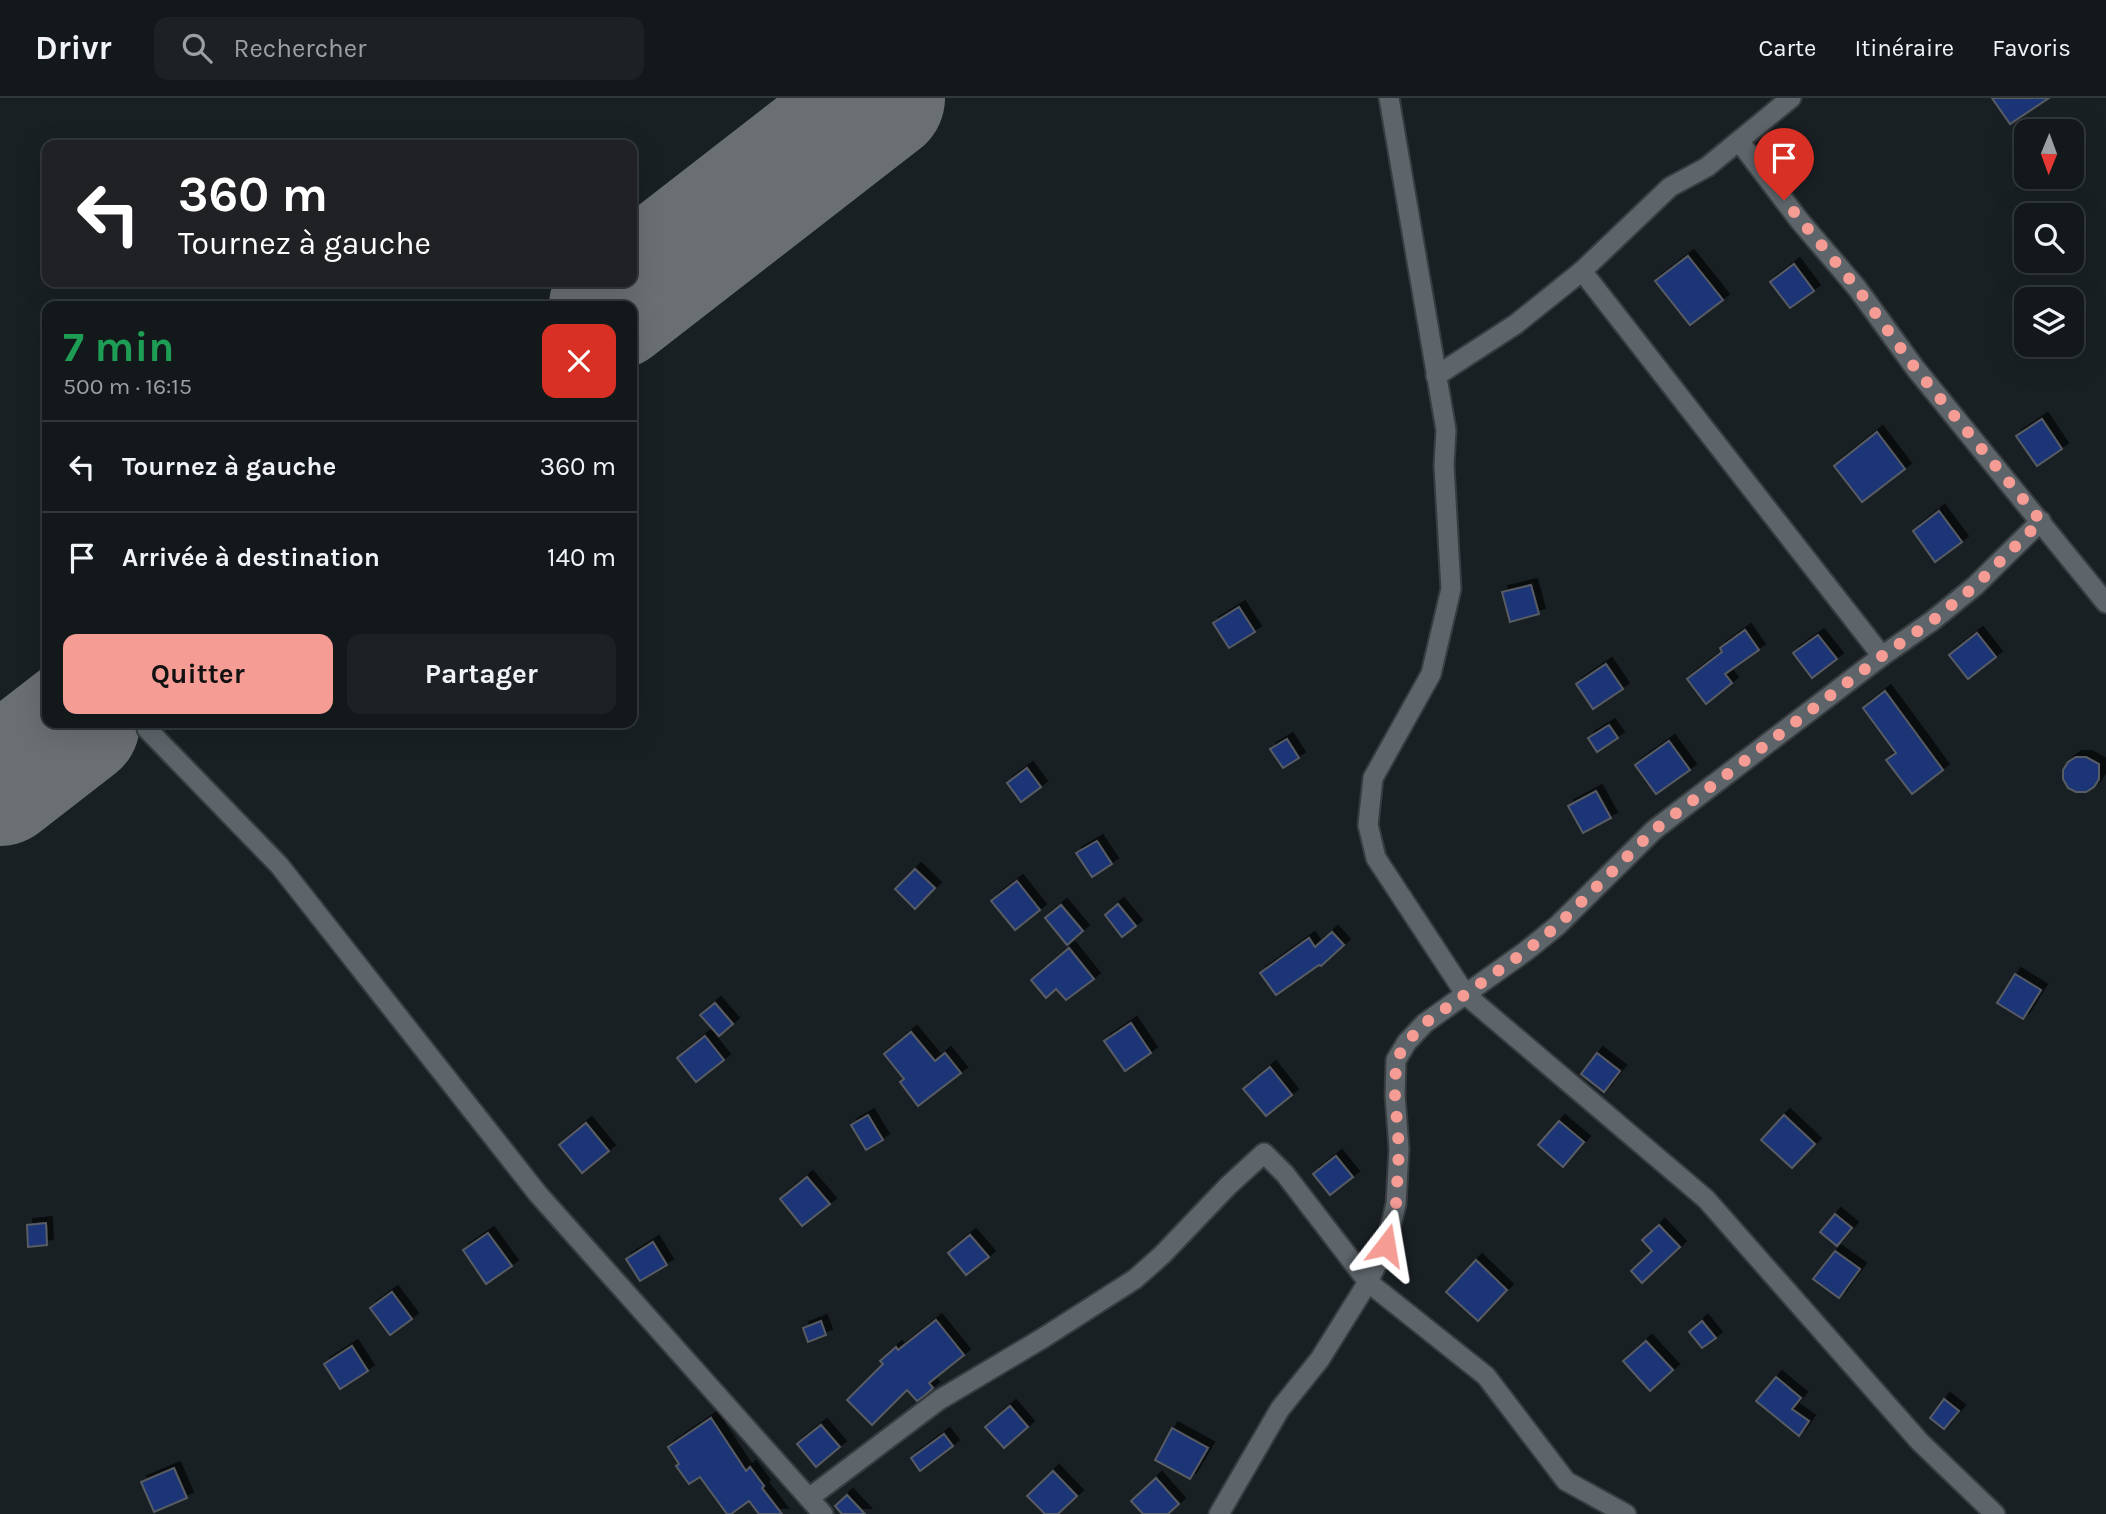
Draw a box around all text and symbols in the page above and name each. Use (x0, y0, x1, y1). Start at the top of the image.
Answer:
search box (154, 17, 644, 80)
text: Drivr (35, 29, 112, 67)
icon: search (178, 29, 216, 67)
text: Rechercher (234, 33, 367, 64)
text: Carte (1758, 34, 1816, 62)
text: Itinéraire (1854, 34, 1954, 62)
text: Favoris (1992, 34, 2071, 62)
north arrow (2014, 119, 2084, 189)
map controls (2014, 119, 2084, 357)
pin (1754, 128, 1814, 200)
icon: arrive (1765, 139, 1803, 177)
text: 360 m (178, 166, 328, 223)
icon: left (63, 168, 154, 259)
button: search (2014, 203, 2084, 273)
text: Tournez à gauche (178, 225, 431, 262)
button: layers (2014, 287, 2084, 357)
text: 7 min (63, 322, 174, 372)
button: close (542, 324, 616, 398)
text: 500 m · 16:15 (63, 373, 192, 400)
icon: left (63, 448, 101, 486)
text: Tournez à gauche (122, 451, 336, 482)
text: 360 m (540, 451, 616, 482)
icon: arrive (63, 539, 101, 577)
text: Arrivée à destination (122, 542, 380, 573)
text: 140 m (547, 542, 616, 573)
button: Quitter (63, 634, 333, 714)
button: Partager (347, 634, 616, 714)
position arrow (1349, 1208, 1423, 1282)

